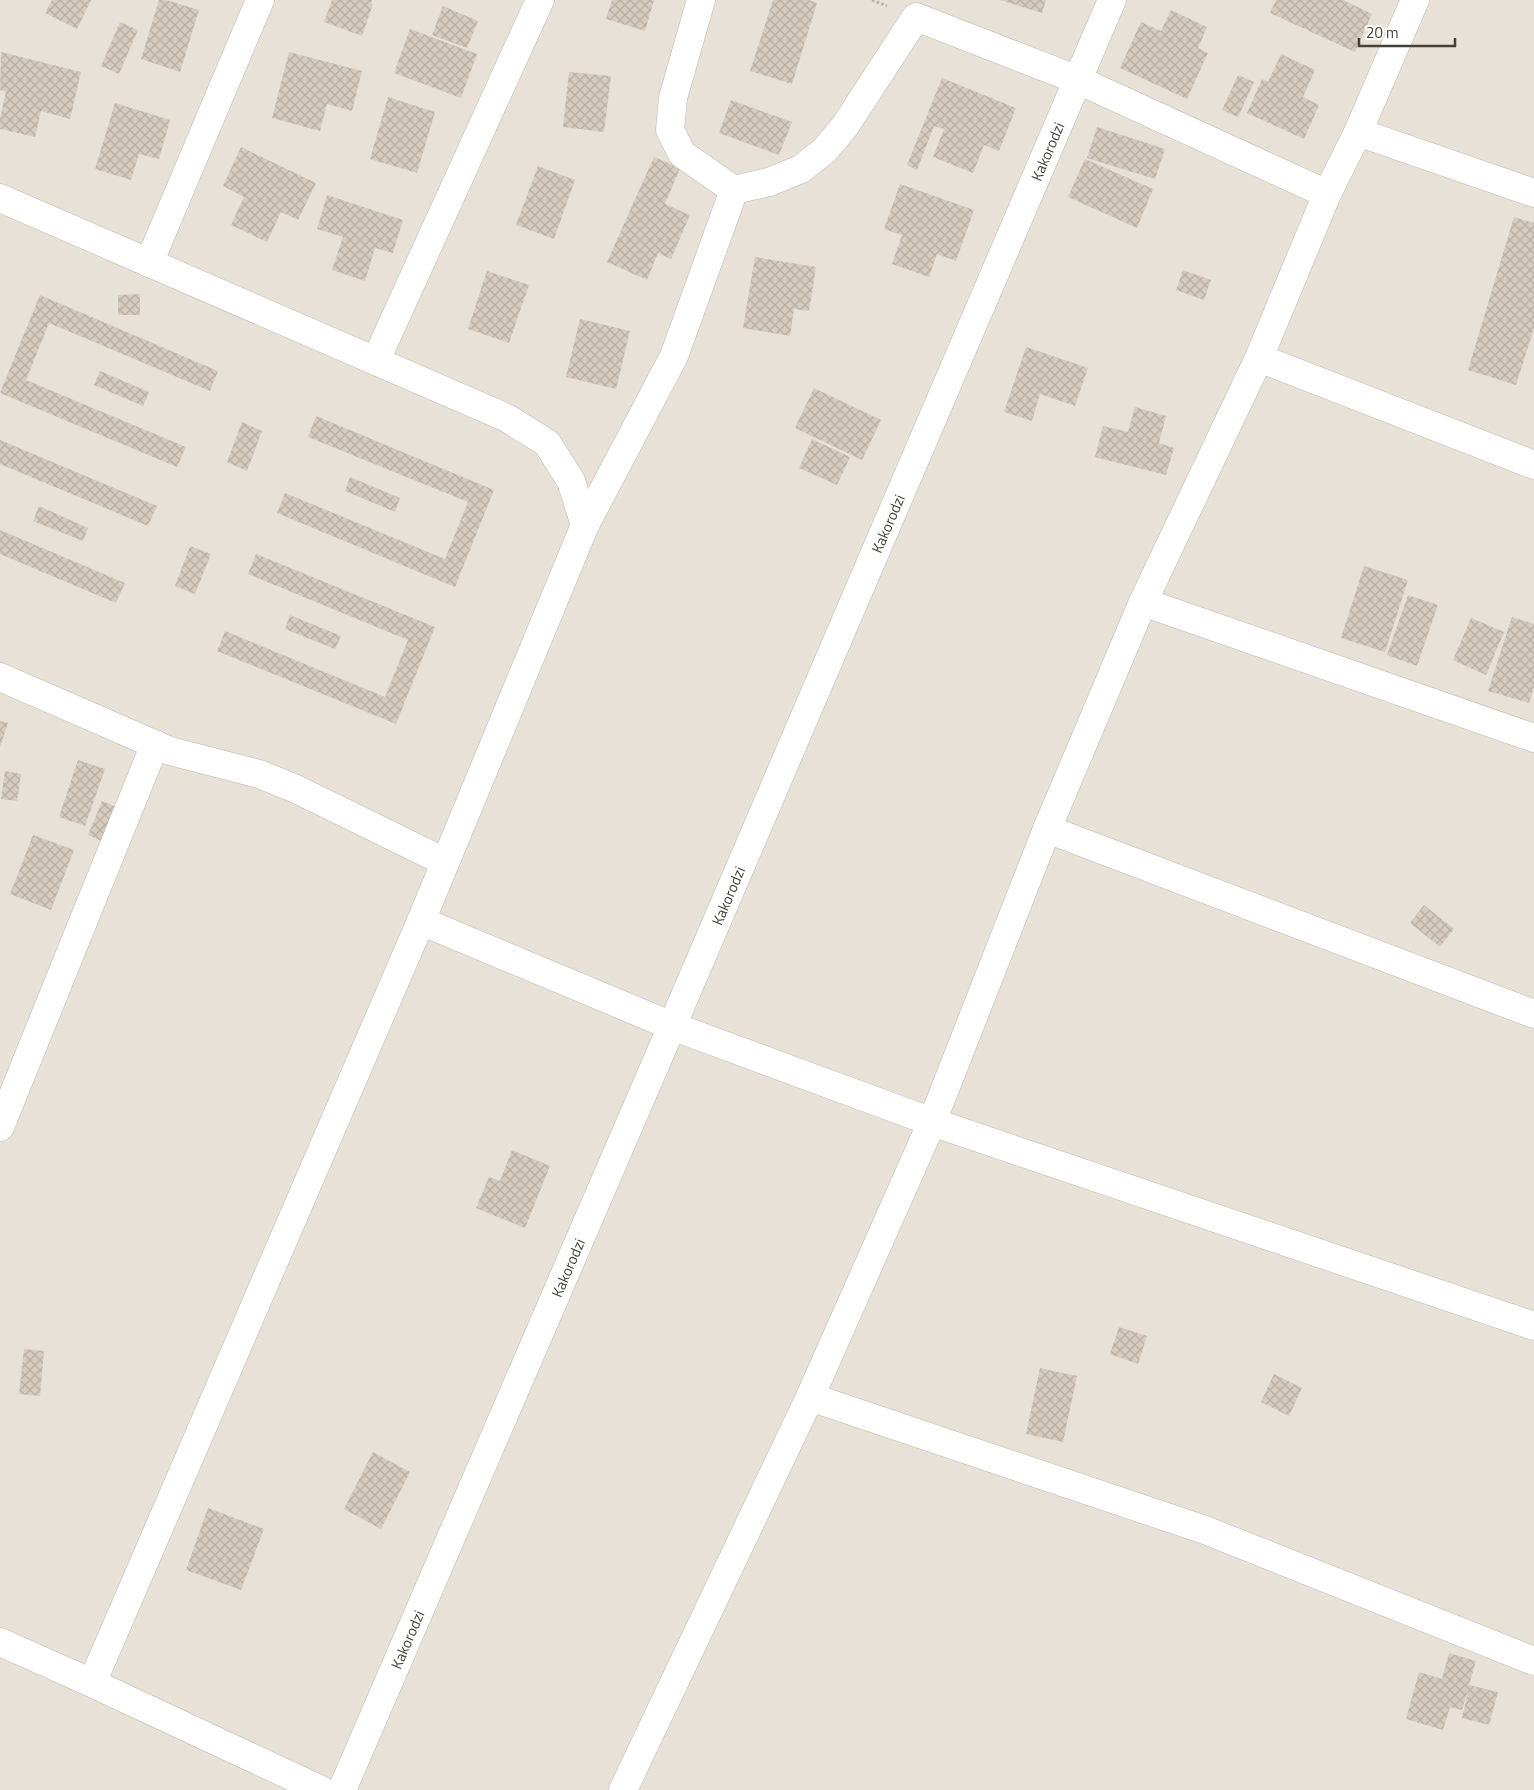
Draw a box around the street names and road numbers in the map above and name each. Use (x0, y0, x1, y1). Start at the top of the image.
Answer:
street label: Kakorodzi (1024, 118, 1070, 184)
street label: Kakorodzi (865, 490, 910, 557)
street label: Kakorodzi (705, 863, 751, 929)
street label: Kakorodzi (545, 1235, 590, 1301)
street label: Kakorodzi (384, 1606, 430, 1672)

